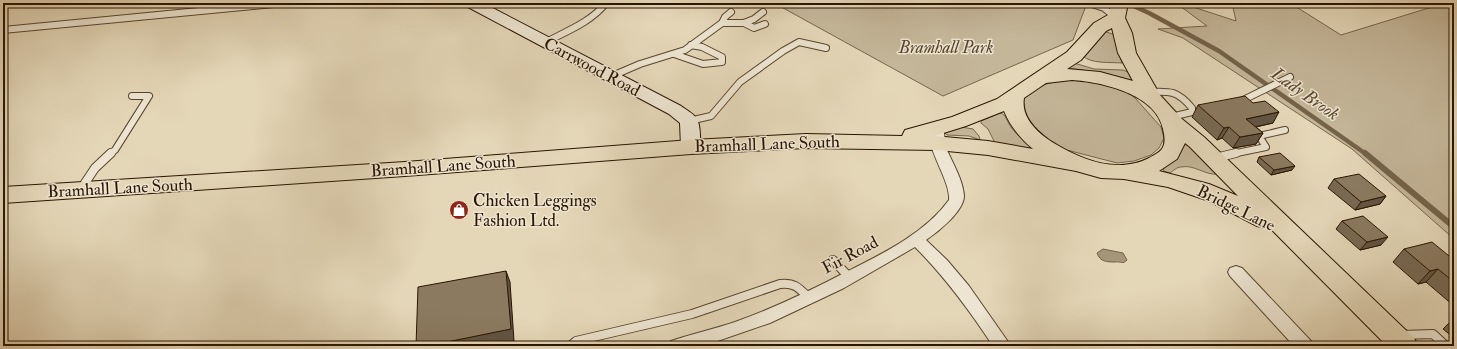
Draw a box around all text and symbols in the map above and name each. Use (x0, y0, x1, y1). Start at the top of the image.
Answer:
street label: Carrwood Road (540, 33, 644, 102)
park label: Bramhall Park (898, 37, 993, 58)
water label: Lady Brook (1266, 62, 1343, 126)
street label: Bramhall Lane South (694, 131, 840, 157)
street label: Bramhall Lane South (370, 150, 516, 182)
street label: Bramhall Lane South (47, 174, 193, 202)
street label: Bridge Lane (1193, 180, 1279, 236)
place label: Chicken Leggings Fashion Ltd. (473, 190, 597, 231)
shop icon: Chicken Leggings Fashion Ltd. (448, 199, 470, 221)
street label: Fir Road (818, 231, 882, 278)

